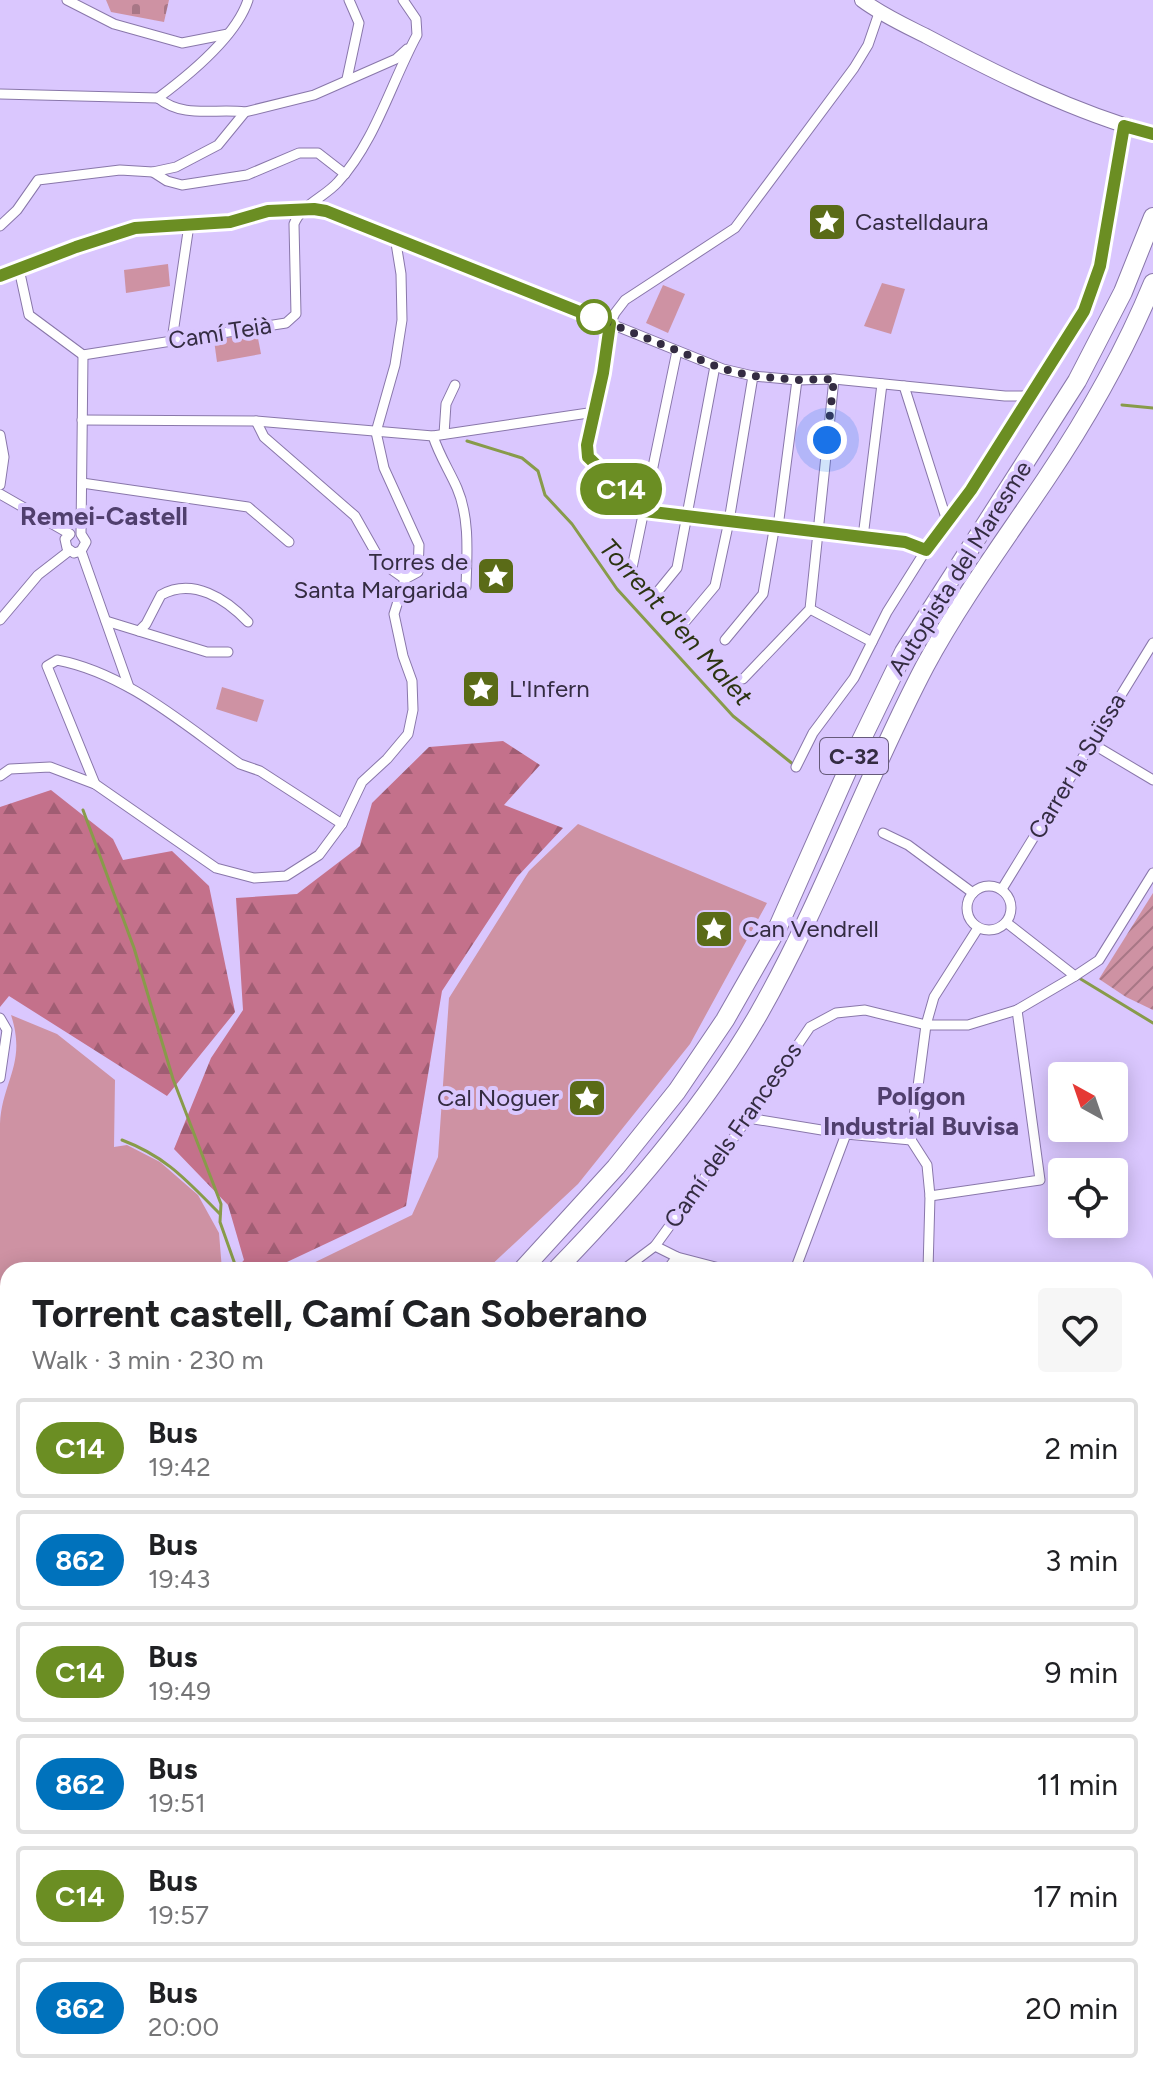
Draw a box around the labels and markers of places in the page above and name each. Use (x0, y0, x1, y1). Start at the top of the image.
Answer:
place icon: Castelldaura (806, 201, 848, 243)
place label: Castelldaura (855, 207, 988, 236)
unlabelled marker (577, 300, 611, 334)
place label: Torres de Santa Margarida (293, 547, 468, 604)
place icon: Torres de Santa Margarida (475, 555, 517, 597)
place icon: L'Infern (460, 668, 502, 710)
place label: L'Infern (509, 674, 590, 703)
place icon: Can Vendrell (693, 908, 735, 950)
place label: Can Vendrell (742, 914, 879, 943)
place icon: Cal Noguer (566, 1077, 608, 1119)
place label: Cal Noguer (437, 1083, 559, 1112)

